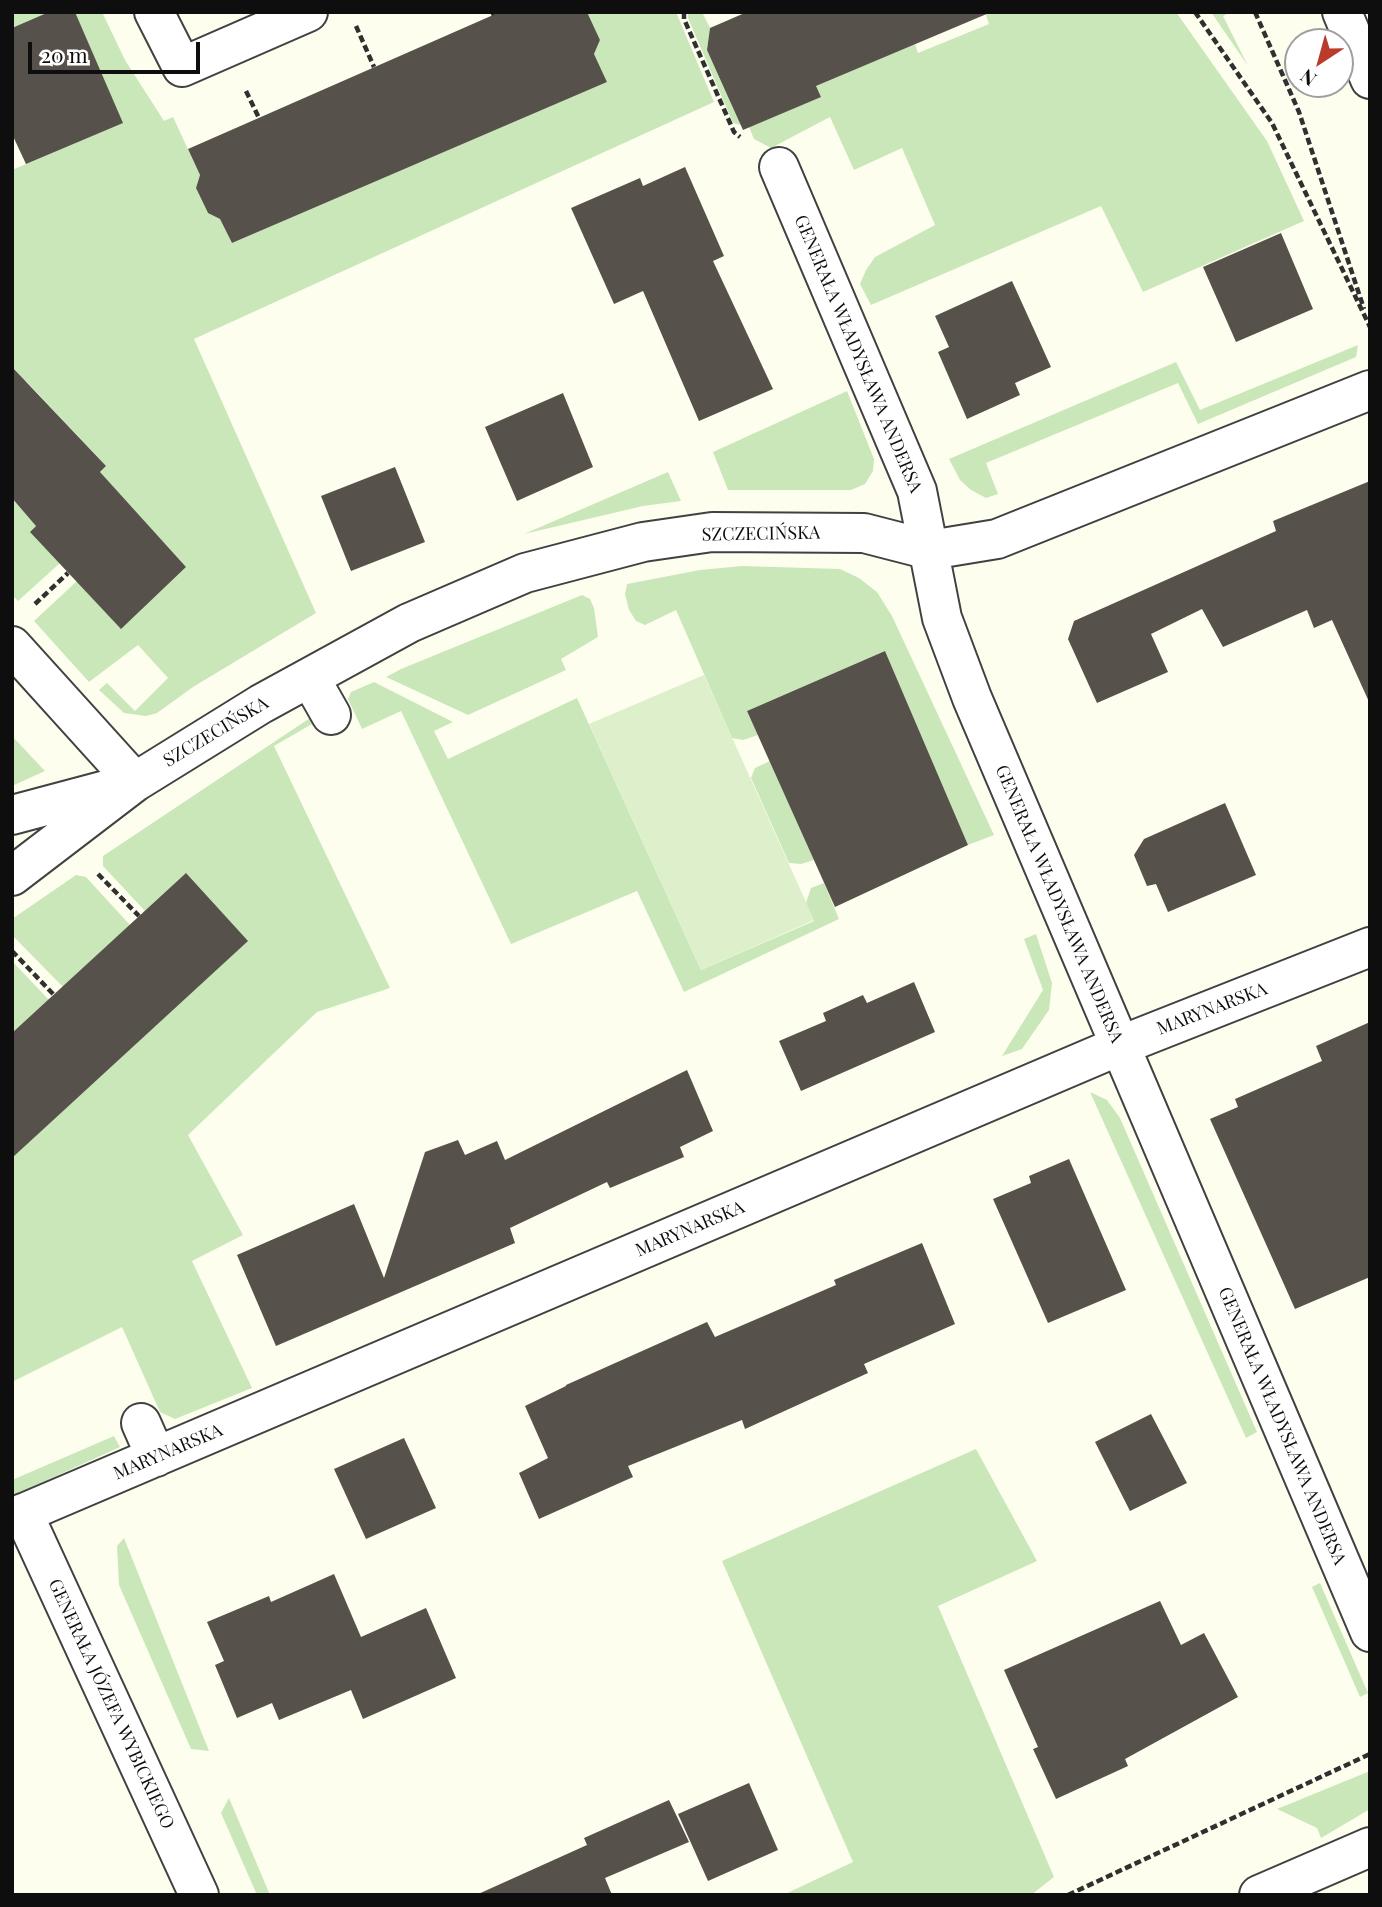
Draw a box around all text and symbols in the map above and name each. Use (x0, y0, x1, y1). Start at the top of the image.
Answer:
scale bar (32, 28, 203, 72)
north arrow (1284, 28, 1354, 98)
text: 20 m (41, 40, 88, 68)
text: N (1295, 64, 1321, 93)
street label: GENERAŁA WŁADYSŁAWA ANDERSA (790, 212, 926, 496)
street label: SZCZECIŃSKA (702, 522, 820, 546)
street label: SZCZECIŃSKA (160, 692, 272, 772)
street label: GENERAŁA WŁADYSŁAWA ANDERSA (991, 762, 1127, 1046)
street label: MARYNARSKA (1154, 978, 1270, 1040)
street label: MARYNARSKA (632, 1196, 748, 1262)
street label: GENERAŁA WŁADYSŁAWA ANDERSA (1214, 1284, 1350, 1568)
street label: MARYNARSKA (110, 1419, 226, 1485)
street label: GENERAŁA JÓZEFA WYBICKIEGO (43, 1576, 179, 1832)

